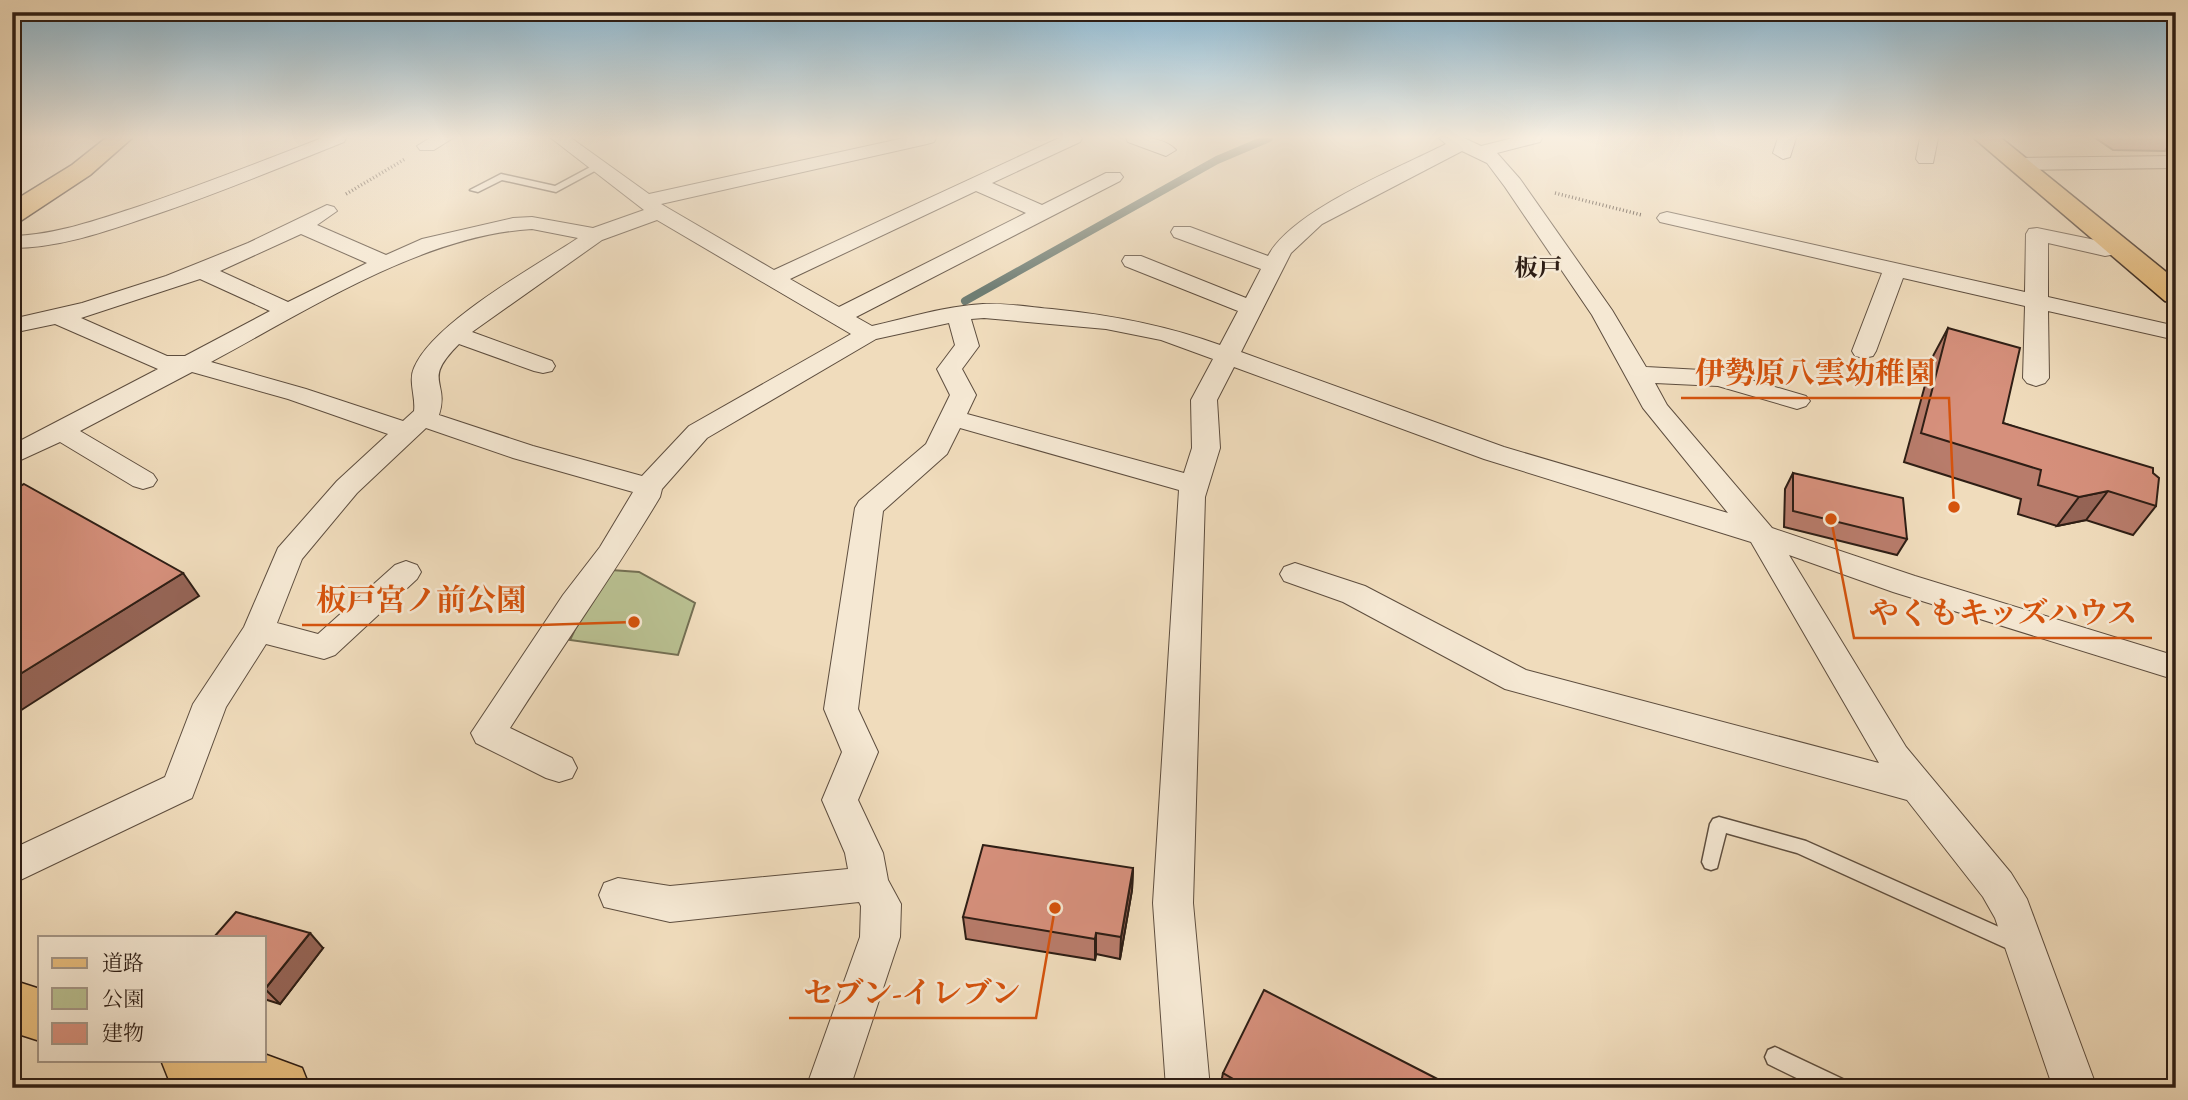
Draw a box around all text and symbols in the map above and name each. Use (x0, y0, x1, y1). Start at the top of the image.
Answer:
district label: 板戸 (1514, 252, 1562, 283)
callout: 伊勢原八雲幼稚園 (1681, 347, 1949, 398)
text: 伊勢原八雲幼稚園 (1695, 353, 1935, 392)
callout: 板戸宮ノ前公園 (302, 574, 540, 625)
text: 板戸宮ノ前公園 (316, 580, 526, 619)
callout: やくもキッズハウス (1854, 587, 2152, 638)
text: やくもキッズハウス (1869, 593, 2137, 632)
legend (38, 936, 266, 1062)
text: 道路 (102, 949, 144, 976)
callout: セブン-イレブン (789, 967, 1036, 1018)
text: セブン-イレブン (803, 973, 1021, 1012)
text: 公園 (102, 985, 144, 1012)
text: 建物 (102, 1019, 144, 1046)

